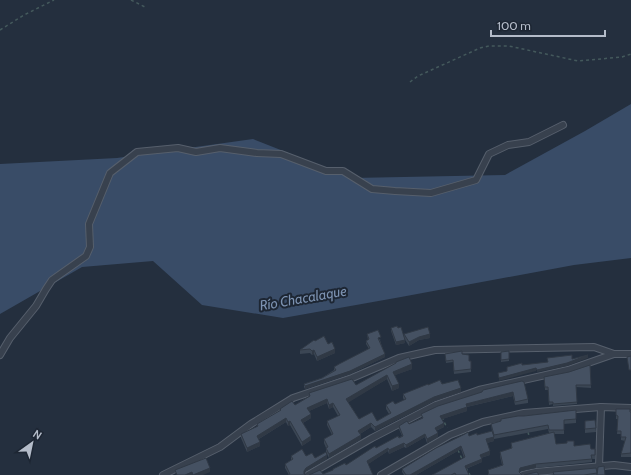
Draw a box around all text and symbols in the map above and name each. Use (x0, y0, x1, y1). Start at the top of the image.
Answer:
scale bar (491, 12, 605, 38)
text: 100 m (497, 18, 531, 33)
water label: Río Chacalaque (258, 281, 348, 315)
north arrow (12, 423, 52, 463)
text: N (30, 427, 45, 443)

